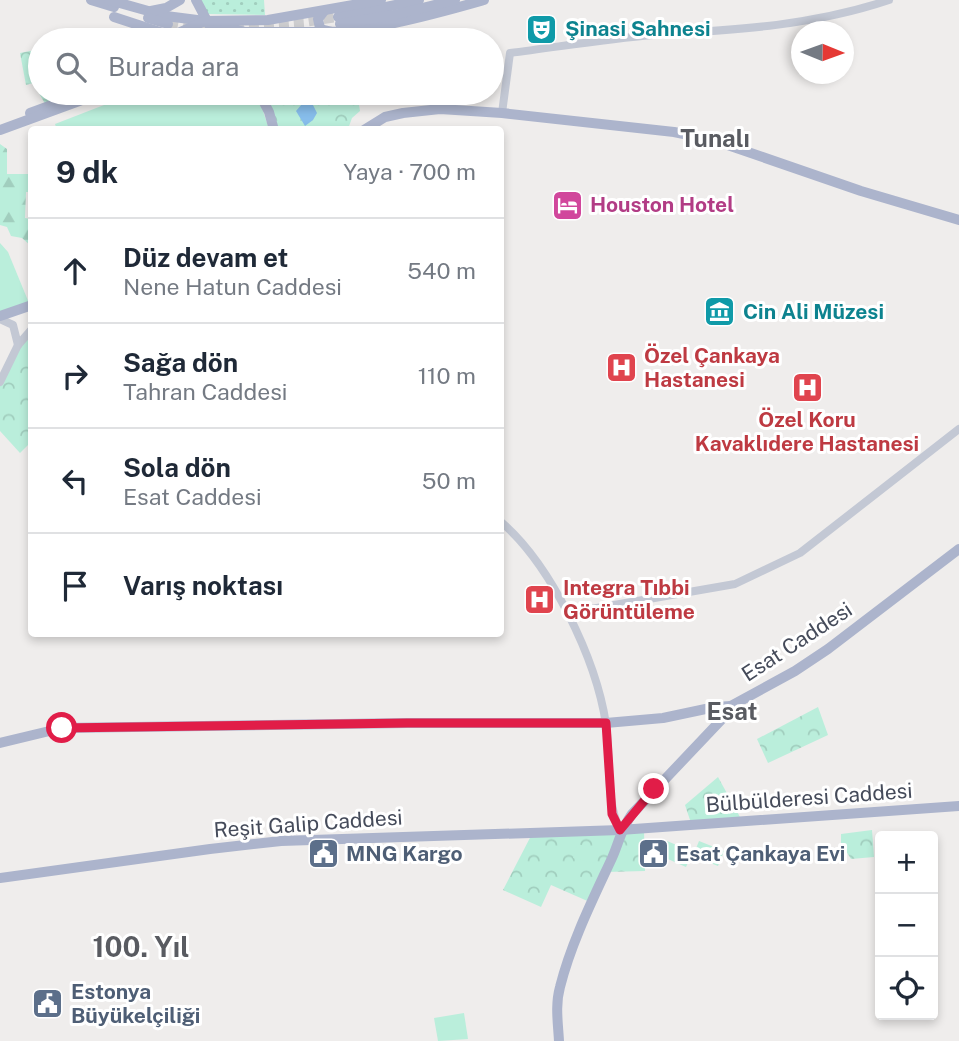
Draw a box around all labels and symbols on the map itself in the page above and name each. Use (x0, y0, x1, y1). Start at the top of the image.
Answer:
theatre icon: Şinasi Sahnesi (525, 12, 559, 46)
place label: Şinasi Sahnesi (565, 16, 711, 41)
north arrow (791, 21, 854, 84)
district label: Tunalı (680, 124, 750, 152)
hotel icon: Houston Hotel (550, 188, 584, 222)
place label: Houston Hotel (590, 192, 734, 217)
museum icon: Cin Ali Müzesi (703, 295, 737, 329)
place label: Cin Ali Müzesi (743, 299, 884, 324)
place label: Özel Çankaya Hastanesi (644, 343, 780, 392)
hospital icon: Özel Çankaya Hastanesi (604, 351, 638, 385)
hospital icon: Özel Koru Kavaklıdere Hastanesi (790, 371, 824, 405)
place label: Özel Koru Kavaklıdere Hastanesi (695, 407, 919, 456)
place label: Integra Tıbbi Görüntüleme (563, 575, 695, 624)
hospital icon: Integra Tıbbi Görüntüleme (523, 583, 557, 617)
street label: Esat Caddesi (737, 597, 857, 686)
district label: Esat (706, 697, 758, 725)
route start (46, 712, 77, 743)
route end (638, 773, 669, 804)
street label: Bülbülderesi Caddesi (705, 778, 913, 817)
street label: Reşit Galip Caddesi (213, 804, 403, 843)
public building icon: MNG Kargo (306, 837, 340, 871)
public building icon: Esat Çankaya Evi (636, 837, 670, 871)
place label: MNG Kargo (346, 841, 463, 866)
place label: Esat Çankaya Evi (676, 841, 845, 866)
district label: 100. Yıl (93, 930, 190, 963)
place label: Estonya Büyükelçiliği (71, 979, 200, 1028)
public building icon: Estonya Büyükelçiliği (31, 987, 65, 1021)

